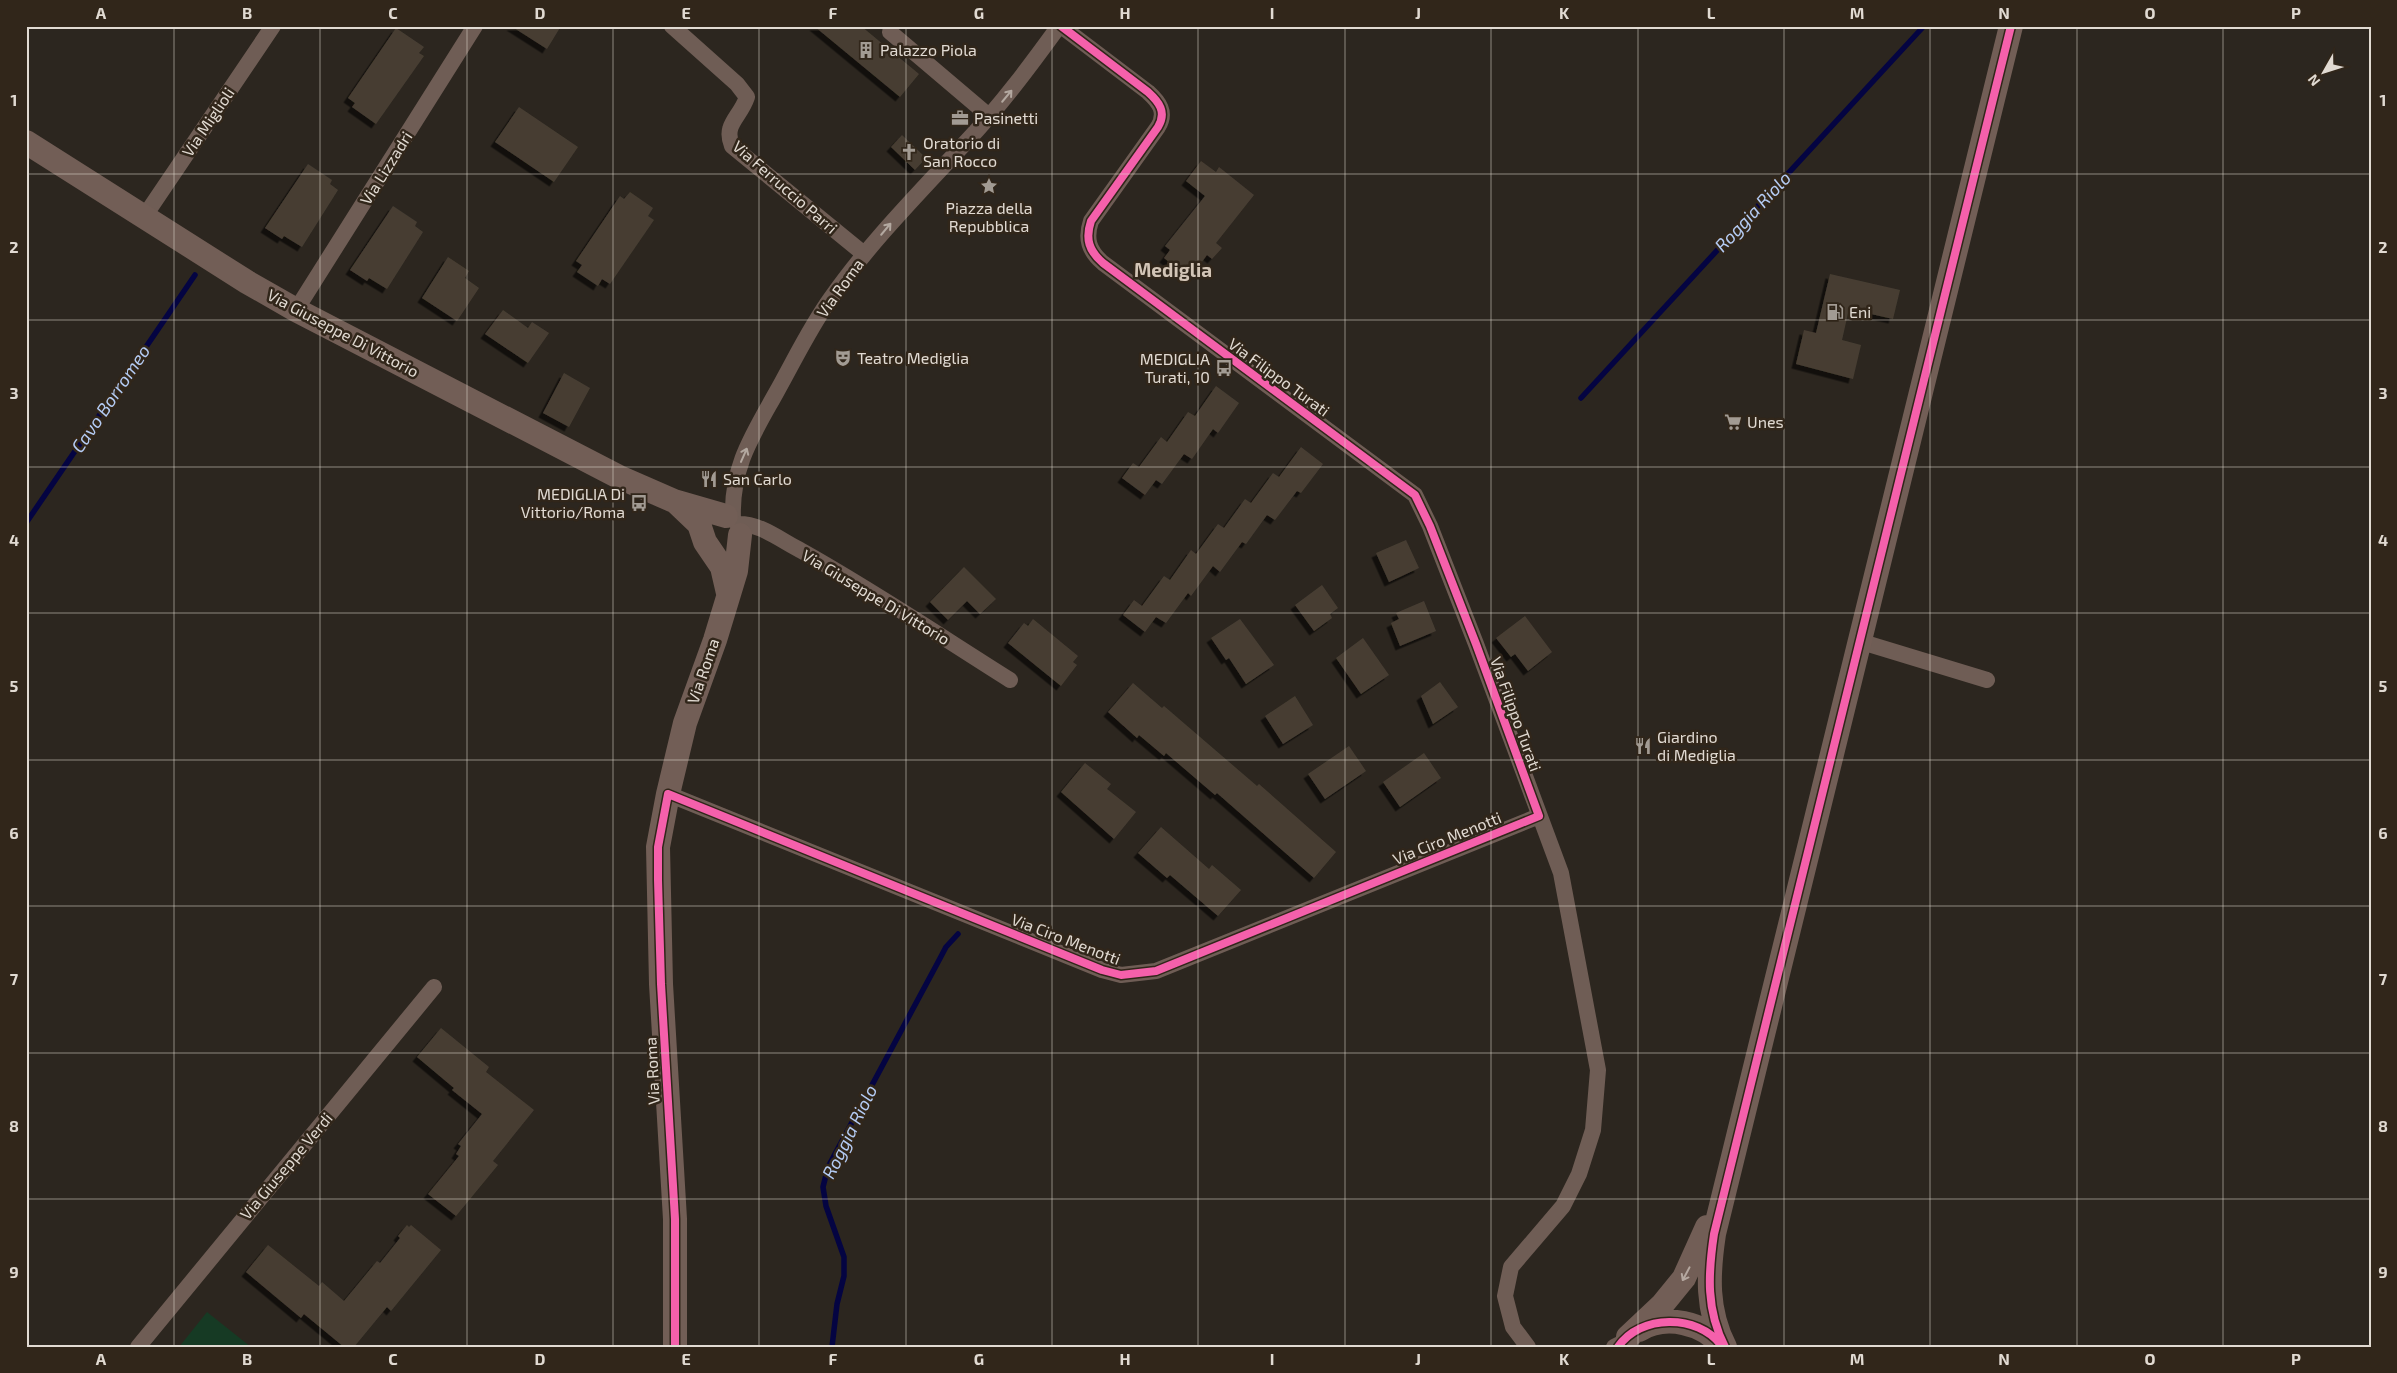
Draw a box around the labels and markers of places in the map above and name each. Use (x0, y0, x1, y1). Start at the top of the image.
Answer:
building icon: Palazzo Piola (856, 40, 876, 60)
place label: Palazzo Piola (880, 40, 977, 59)
office icon: Pasinetti (950, 108, 970, 128)
place label: Pasinetti (974, 108, 1038, 127)
place label: Oratorio di San Rocco (923, 133, 1000, 170)
church icon: Oratorio di San Rocco (899, 142, 919, 162)
place icon: Piazza della Repubblica (979, 176, 999, 196)
place label: Piazza della Repubblica (946, 198, 1032, 235)
fuel station icon: Eni (1825, 302, 1845, 322)
place label: Eni (1849, 302, 1871, 321)
theatre icon: Teatro Mediglia (833, 348, 853, 368)
place label: Teatro Mediglia (857, 348, 969, 367)
place label: MEDIGLIA Turati, 10 (1140, 349, 1210, 386)
bus stop icon: MEDIGLIA Turati, 10 (1214, 358, 1234, 378)
supermarket icon: Unes (1723, 412, 1743, 432)
place label: Unes (1747, 412, 1784, 431)
restaurant icon: San Carlo (699, 469, 719, 489)
place label: San Carlo (723, 469, 792, 488)
place label: MEDIGLIA Di Vittorio/Roma (521, 484, 625, 521)
bus stop icon: MEDIGLIA Di Vittorio/Roma (629, 493, 649, 513)
place label: Giardino di Mediglia (1657, 727, 1736, 764)
restaurant icon: Giardino di Mediglia (1633, 736, 1653, 756)

